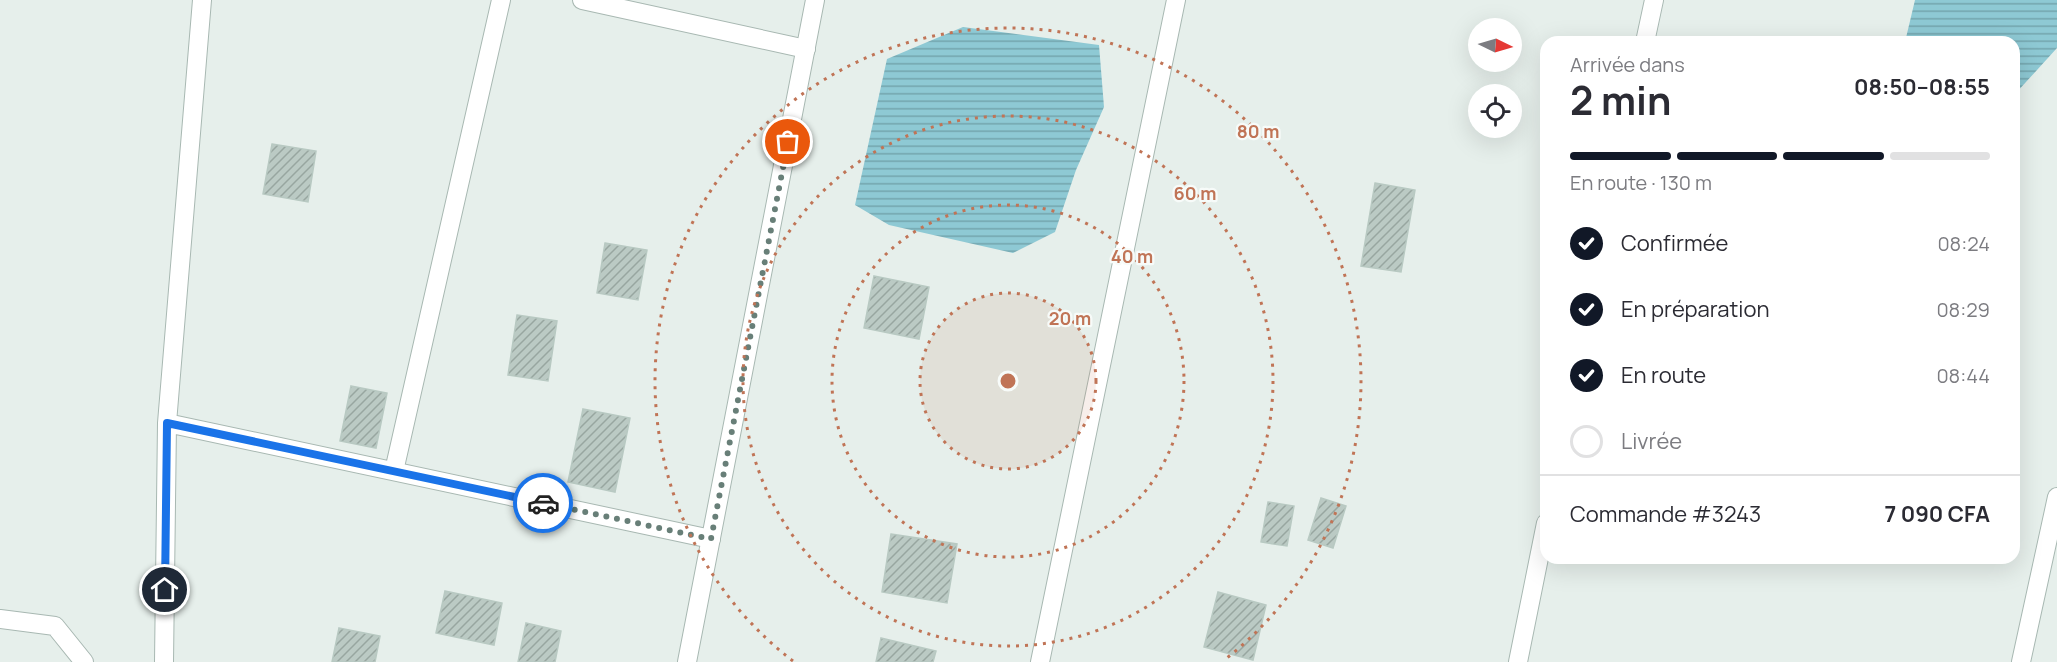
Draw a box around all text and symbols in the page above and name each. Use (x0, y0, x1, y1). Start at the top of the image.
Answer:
north arrow (1468, 18, 1522, 72)
map controls (1468, 18, 1522, 138)
text: Arrivée dans (1570, 51, 1685, 78)
text: 08:50–08:55 (1854, 72, 1990, 102)
text: 2 min (1570, 73, 1671, 127)
button: locate (1468, 84, 1522, 138)
pin (762, 116, 813, 167)
text: 80 m (1237, 119, 1279, 143)
icon: bag (771, 125, 804, 158)
text: En route · 130 m (1570, 169, 1712, 196)
text: 60 m (1174, 181, 1216, 205)
icon: check (1570, 227, 1603, 260)
text: Confirmée (1621, 228, 1728, 258)
text: 08:24 (1937, 230, 1990, 257)
text: 40 m (1111, 244, 1153, 268)
icon: check (1570, 293, 1603, 326)
text: En préparation (1621, 294, 1769, 324)
text: 08:29 (1936, 296, 1990, 323)
text: 20 m (1049, 306, 1091, 330)
icon: check (1570, 359, 1603, 392)
text: En route (1621, 360, 1706, 390)
text: 08:44 (1936, 362, 1990, 389)
centre of rings (998, 371, 1018, 391)
text: Livrée (1621, 426, 1682, 456)
courier (513, 473, 573, 533)
icon: car (527, 487, 560, 520)
text: Commande #3243 (1570, 499, 1761, 529)
text: 7 090 CFA (1885, 499, 1990, 529)
pin (139, 564, 190, 615)
icon: home (148, 573, 181, 606)

